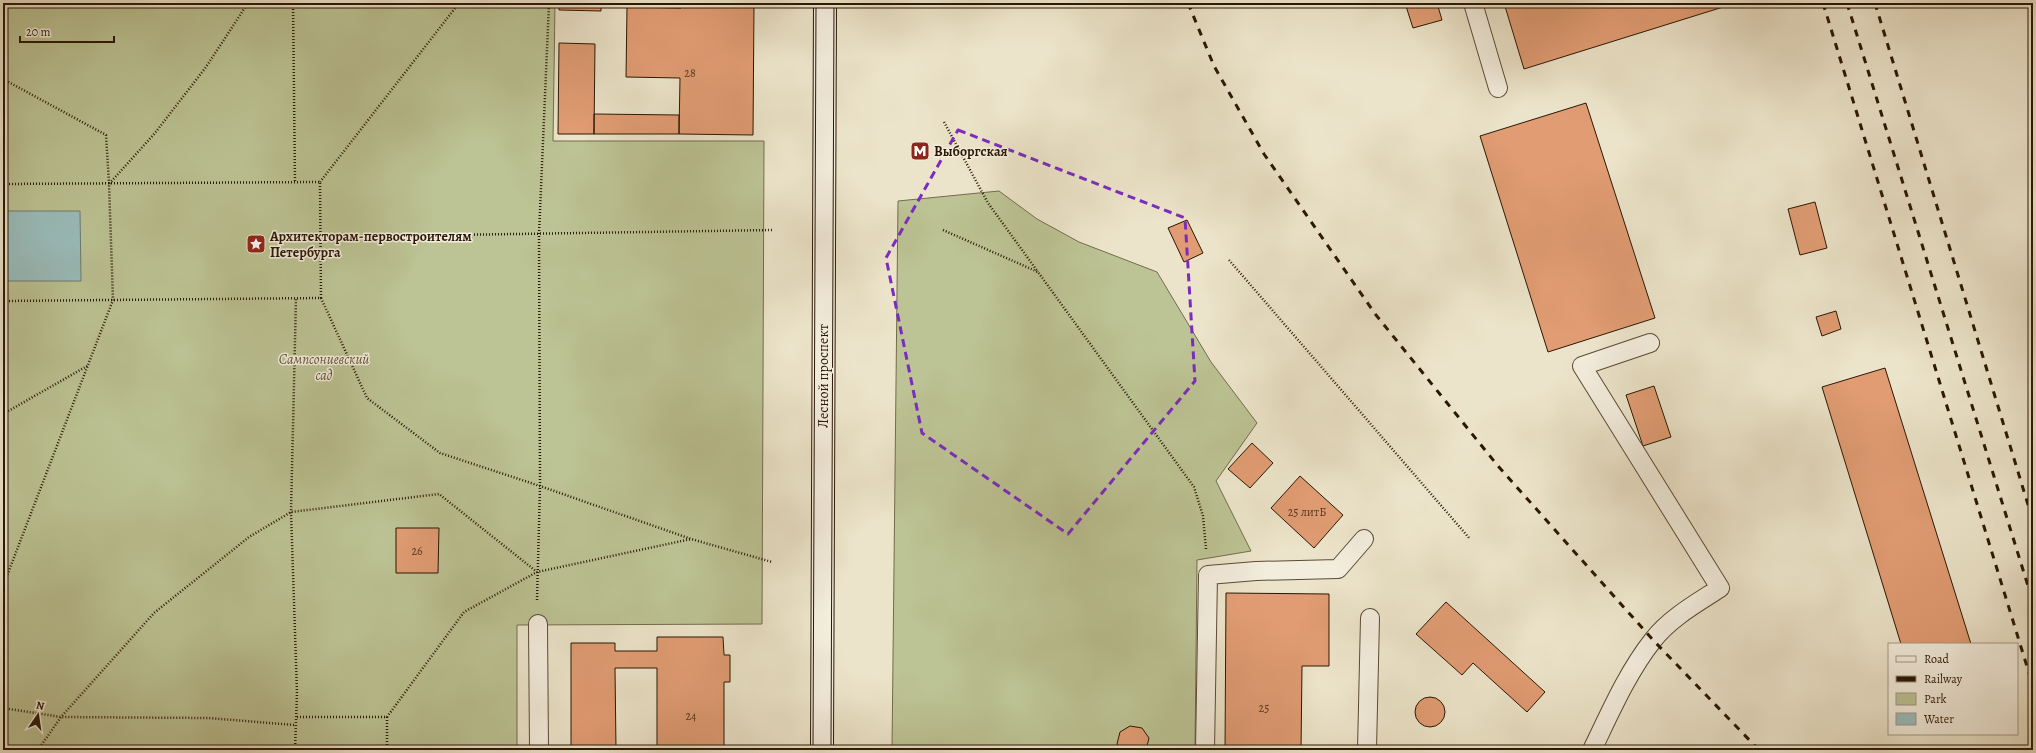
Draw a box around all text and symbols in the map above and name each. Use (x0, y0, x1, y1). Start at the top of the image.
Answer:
scale bar (20, 18, 114, 44)
text: 20 m (26, 24, 50, 40)
house number: 28 (684, 65, 696, 81)
metro station icon: Выборгская (909, 140, 931, 162)
place label: Выборгская (934, 142, 1008, 161)
place label: Архитекторам-первостроителям Петербурга (269, 227, 472, 262)
place icon: Архитекторам-первостроителям Петербурга (245, 233, 267, 255)
street label: Лесной проспект (814, 324, 833, 428)
park label: Сампсониевский сад (279, 350, 369, 385)
house number: 25 литБ (1288, 504, 1326, 520)
house number: 26 (411, 543, 423, 559)
legend (1888, 643, 2018, 735)
text: Road (1924, 651, 1950, 667)
text: Railway (1924, 671, 1963, 687)
text: Park (1924, 691, 1947, 707)
north arrow (18, 695, 58, 735)
text: N (35, 698, 46, 714)
house number: 25 (1259, 700, 1269, 716)
house number: 24 (685, 708, 697, 724)
text: Water (1923, 711, 1954, 727)

